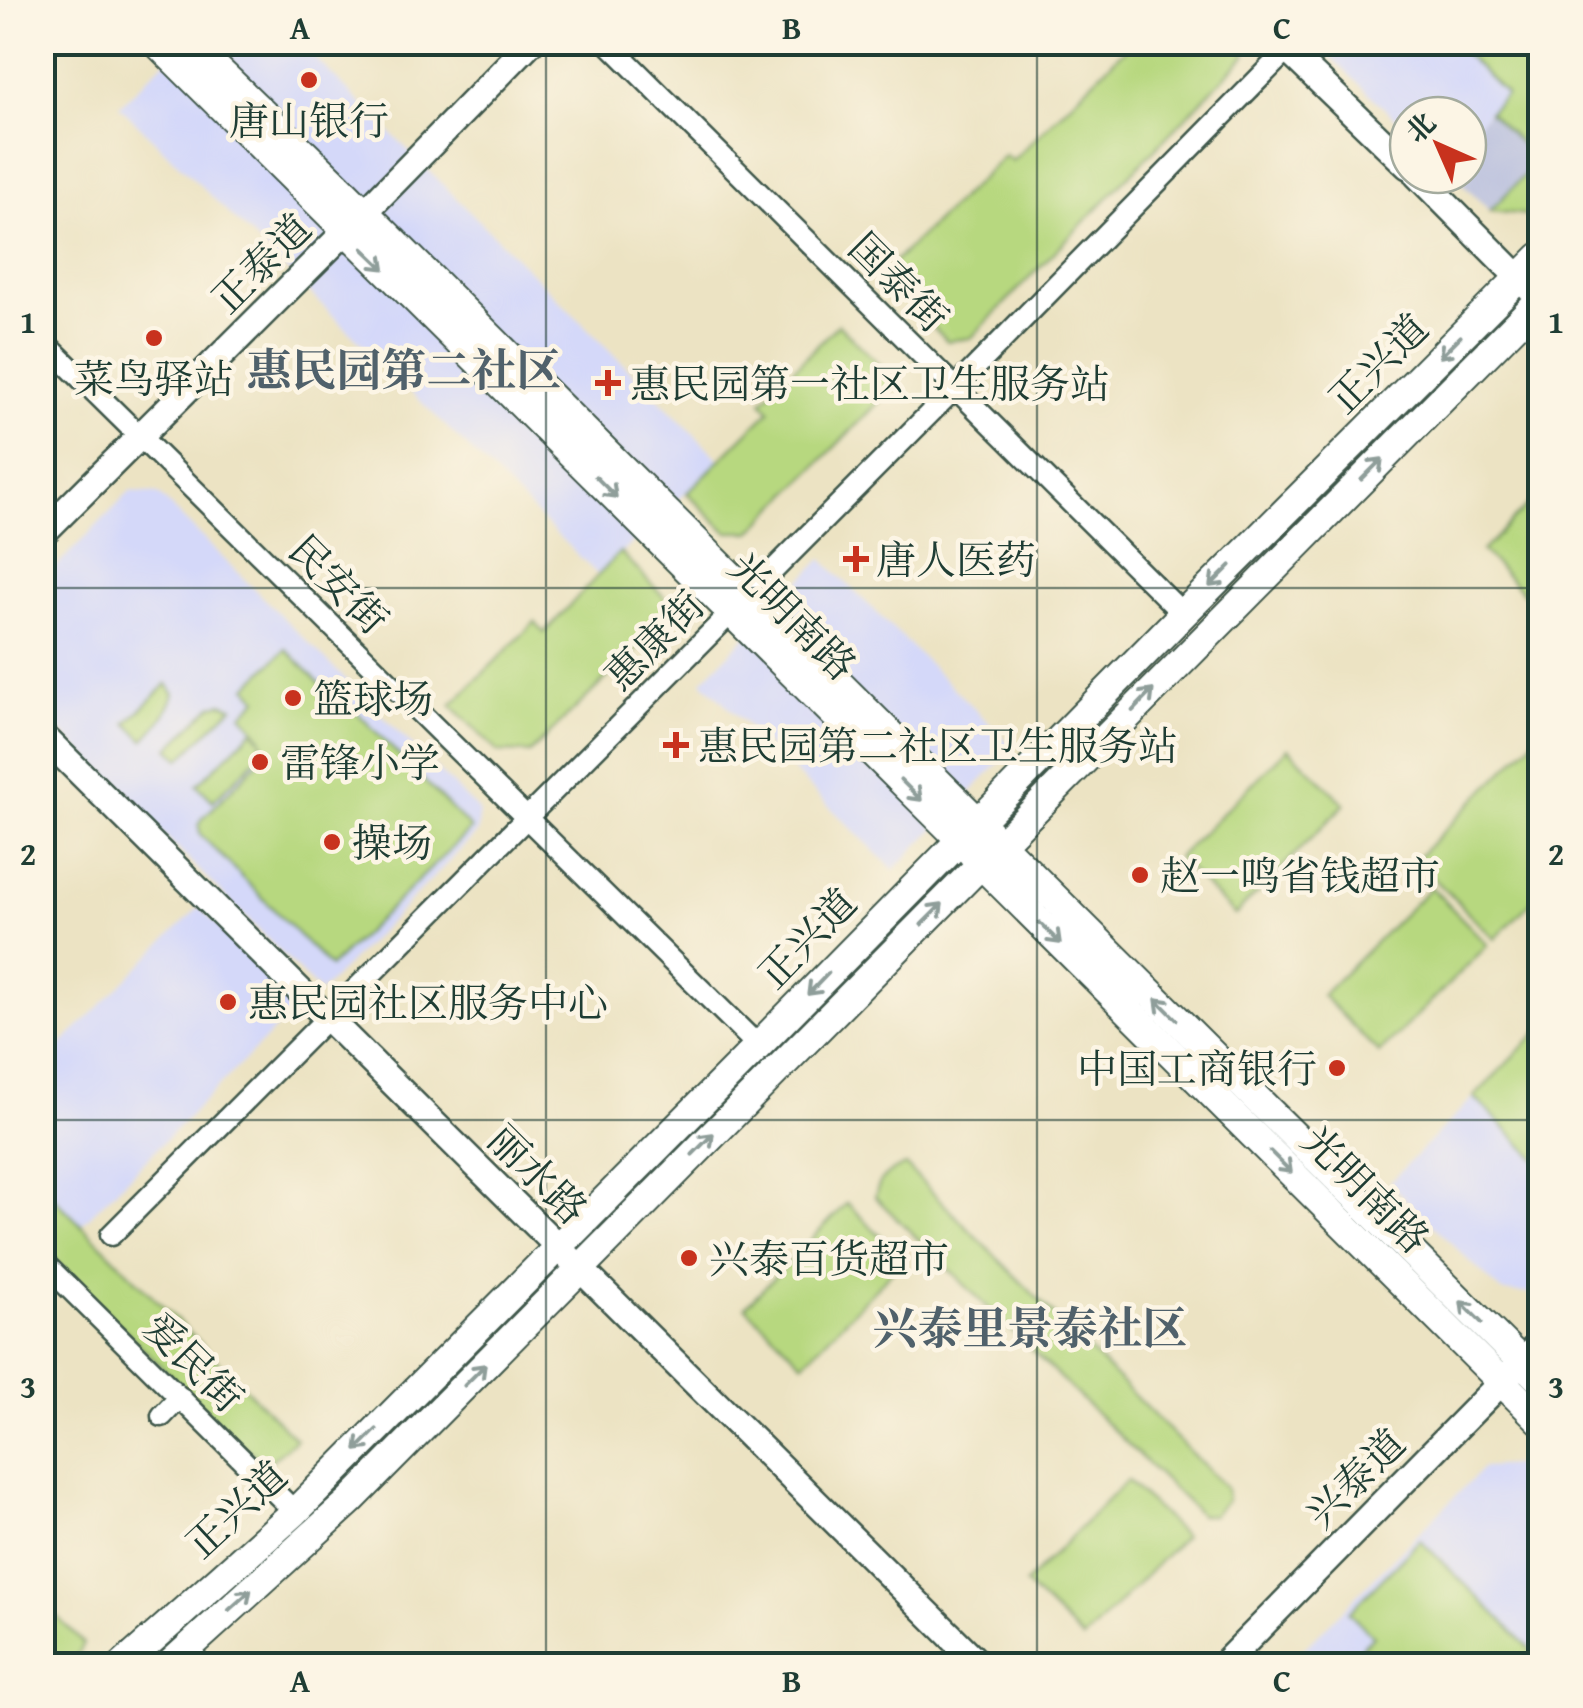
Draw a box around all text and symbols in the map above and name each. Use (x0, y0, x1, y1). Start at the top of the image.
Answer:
text: A (290, 4, 311, 51)
text: B (782, 4, 802, 51)
text: C (1273, 4, 1291, 51)
marker: 唐山银行 (298, 69, 320, 91)
place label: 唐山银行 (229, 91, 389, 150)
north arrow (1388, 95, 1488, 195)
text: 北 (1396, 103, 1444, 151)
street label: 正泰道 (198, 200, 324, 326)
street label: 国泰街 (836, 219, 962, 345)
one-way arrow (362, 247, 386, 271)
text: 1 (20, 298, 36, 345)
text: 1 (1548, 298, 1564, 345)
street label: 正兴道 (1315, 300, 1441, 426)
marker: 菜鸟驿站 (143, 327, 165, 349)
one-way arrow (1439, 334, 1463, 358)
district label: 惠民园第二社区 (246, 337, 562, 402)
place label: 菜鸟驿站 (74, 349, 234, 408)
place label: 惠民园第一社区卫生服务站 (630, 354, 1110, 413)
marker: 惠民园第一社区卫生服务站 (595, 370, 621, 396)
one-way arrow (1360, 458, 1384, 482)
one-way arrow (593, 475, 617, 499)
street label: 民安街 (276, 521, 402, 647)
place label: 唐人医药 (876, 530, 1036, 589)
street label: 光明南路 (716, 539, 870, 693)
marker: 唐人医药 (845, 548, 867, 570)
one-way arrow (1209, 564, 1233, 588)
street label: 惠康街 (591, 577, 717, 703)
place label: 篮球场 (313, 669, 433, 728)
marker: 篮球场 (282, 687, 304, 709)
one-way arrow (1131, 688, 1155, 712)
place label: 惠民园第二社区卫生服务站 (698, 716, 1178, 775)
marker: 惠民园第二社区卫生服务站 (663, 732, 689, 758)
place label: 雷锋小学 (280, 733, 440, 792)
marker: 雷锋小学 (249, 751, 271, 773)
one-way arrow (898, 778, 922, 802)
place label: 操场 (352, 813, 432, 872)
text: 2 (20, 830, 36, 877)
text: 2 (1548, 830, 1564, 877)
marker: 操场 (321, 831, 343, 853)
place label: 赵一鸣省钱超市 (1160, 846, 1440, 905)
marker: 赵一鸣省钱超市 (1129, 864, 1151, 886)
street label: 正兴道 (744, 874, 870, 1002)
one-way arrow (920, 902, 944, 926)
one-way arrow (1038, 920, 1062, 944)
one-way arrow (807, 971, 831, 996)
place label: 惠民园社区服务中心 (248, 973, 608, 1032)
marker: 惠民园社区服务中心 (217, 991, 239, 1013)
one-way arrow (1154, 997, 1178, 1021)
place label: 中国工商银行 (1077, 1039, 1317, 1098)
marker: 中国工商银行 (1326, 1057, 1348, 1079)
street label: 丽水路 (475, 1111, 601, 1237)
street label: 光明南路 (1289, 1112, 1443, 1266)
one-way arrow (691, 1133, 715, 1157)
one-way arrow (1269, 1149, 1293, 1173)
place label: 兴泰百货超市 (709, 1229, 949, 1288)
marker: 兴泰百货超市 (678, 1247, 700, 1269)
district label: 兴泰里景泰社区 (872, 1295, 1188, 1360)
street label: 爱民街 (131, 1299, 257, 1425)
one-way arrow (1459, 1300, 1483, 1324)
text: 3 (20, 1363, 36, 1410)
text: 3 (1548, 1363, 1564, 1410)
one-way arrow (462, 1364, 486, 1388)
street label: 兴泰道 (1292, 1415, 1418, 1541)
one-way arrow (355, 1428, 379, 1452)
street label: 正兴道 (172, 1447, 300, 1571)
one-way arrow (227, 1589, 252, 1612)
text: A (290, 1657, 311, 1704)
text: B (782, 1657, 802, 1704)
text: C (1273, 1657, 1291, 1704)

